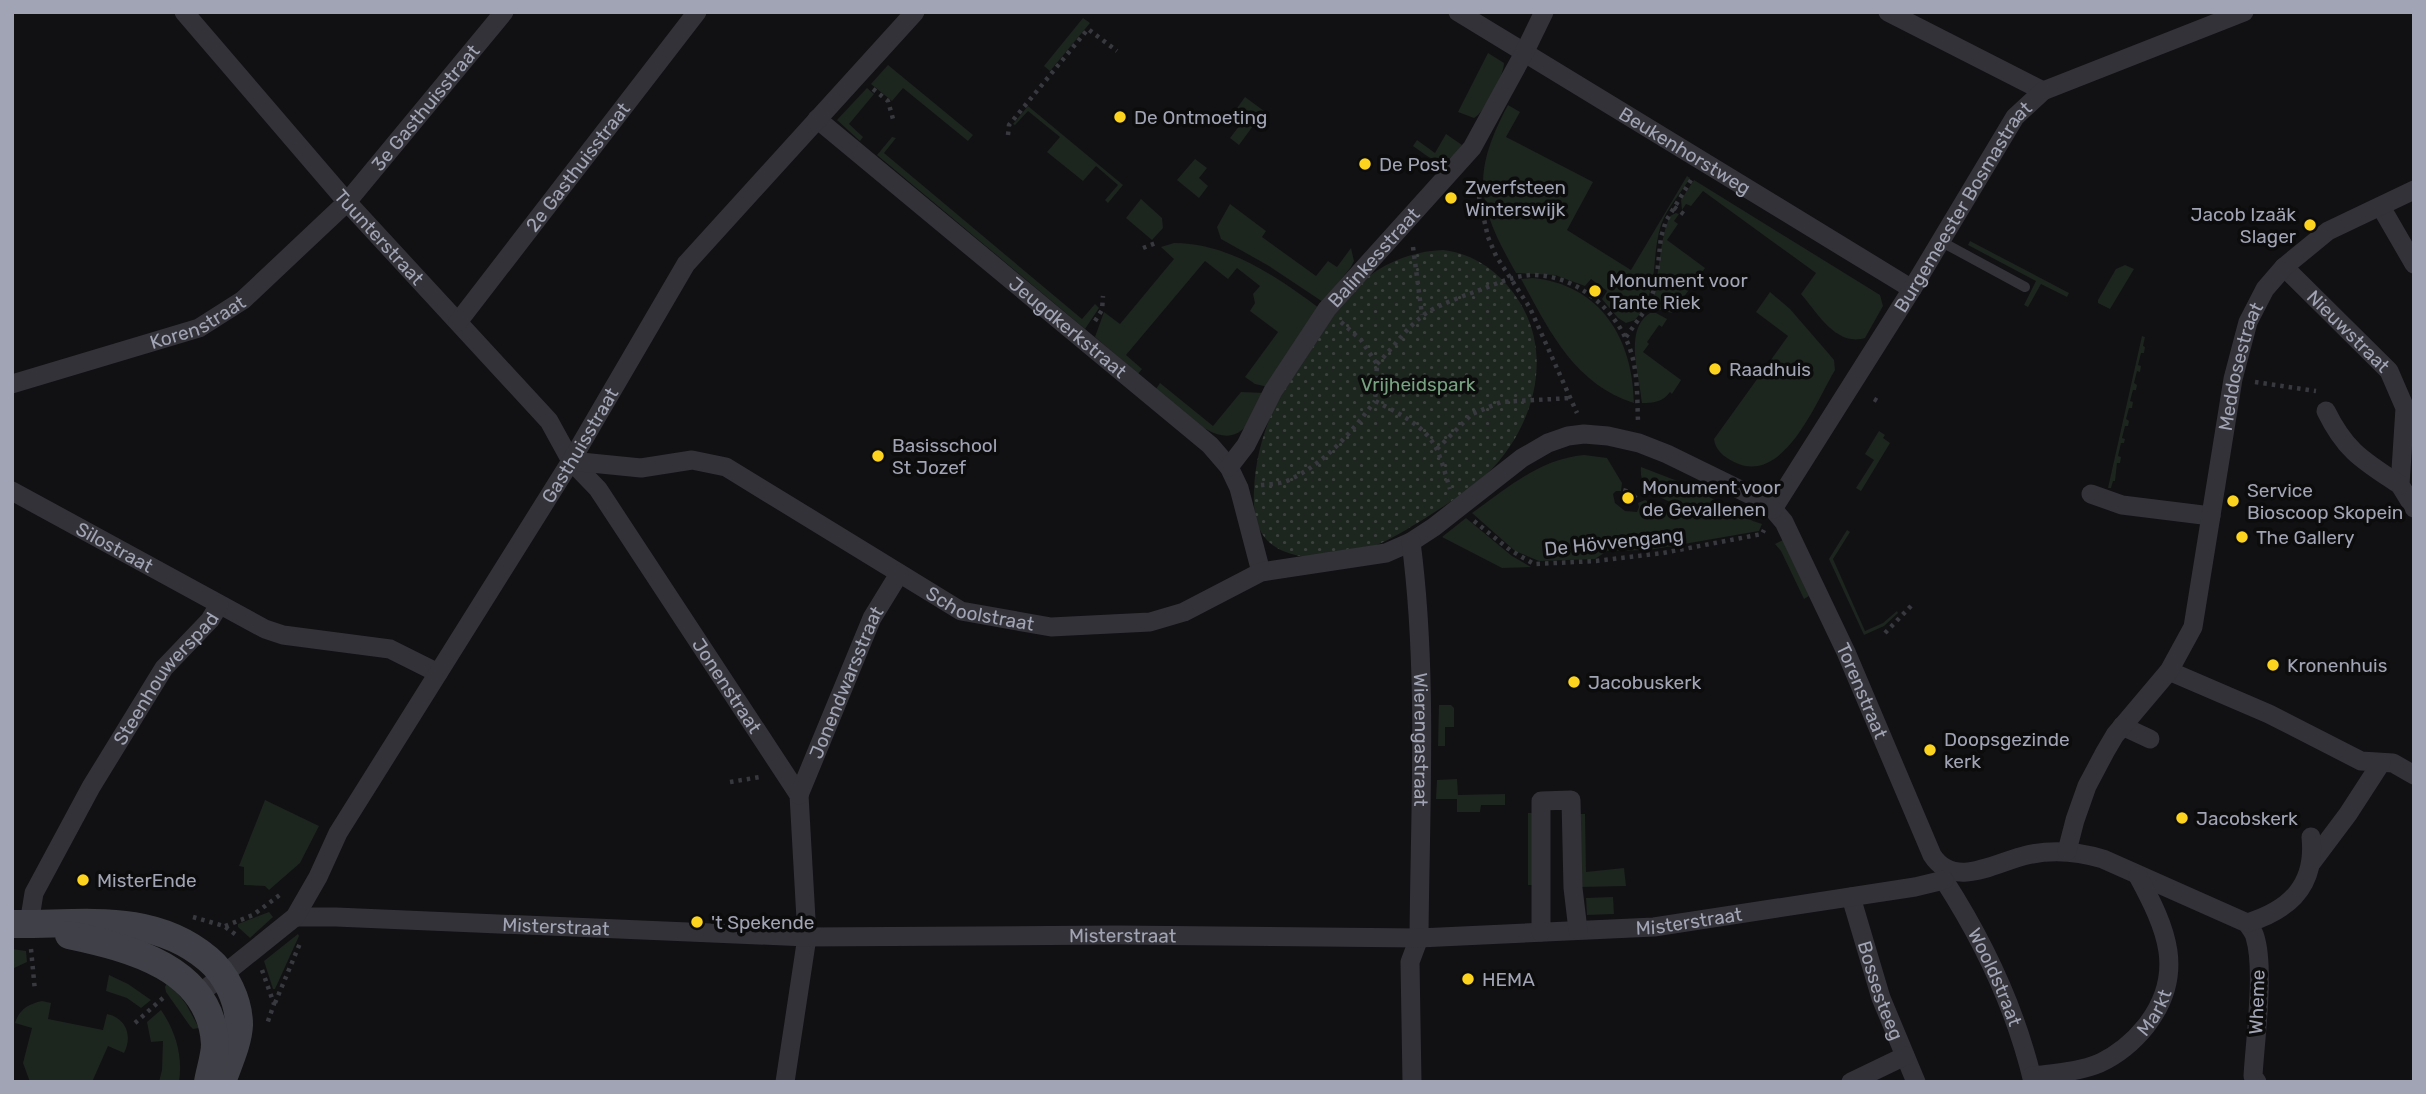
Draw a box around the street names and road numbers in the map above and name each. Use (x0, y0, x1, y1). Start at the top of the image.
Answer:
street label: 3e Gasthuisstraat (366, 39, 484, 175)
street label: Burgemeester Bosmastraat (1889, 96, 2037, 316)
street label: 2e Gasthuisstraat (521, 97, 635, 236)
street label: Beukenhorstweg (1615, 102, 1755, 199)
street label: Tuunterstraat (330, 185, 429, 290)
street label: Balinkesstraat (1323, 202, 1425, 312)
street label: Jeugdkerkstraat (1004, 272, 1132, 383)
street label: Nieuwstraat (2302, 285, 2395, 377)
street label: Korenstraat (147, 290, 250, 354)
street label: Meddosestraat (2213, 298, 2268, 433)
street label: Gasthuisstraat (536, 383, 623, 507)
street label: Silostraat (72, 517, 158, 578)
street label: De Hövvengang (1543, 523, 1685, 561)
street label: Schoolstraat (922, 581, 1037, 635)
street label: Jonendwarsstraat (804, 601, 888, 762)
street label: Steenhouwerspad (108, 608, 223, 749)
street label: Jonenstraat (688, 634, 767, 738)
street label: Torenstraat (1832, 639, 1893, 743)
street label: Wierengastraat (1409, 672, 1433, 807)
street label: Misterstraat (1635, 902, 1744, 939)
street label: Misterstraat (502, 913, 610, 940)
street label: Misterstraat (1069, 923, 1177, 947)
street label: Wooldstraat (1963, 924, 2027, 1030)
street label: Bossesteeg (1853, 938, 1909, 1043)
street label: Wheme (2244, 969, 2270, 1035)
street label: Markt (2131, 986, 2176, 1040)

